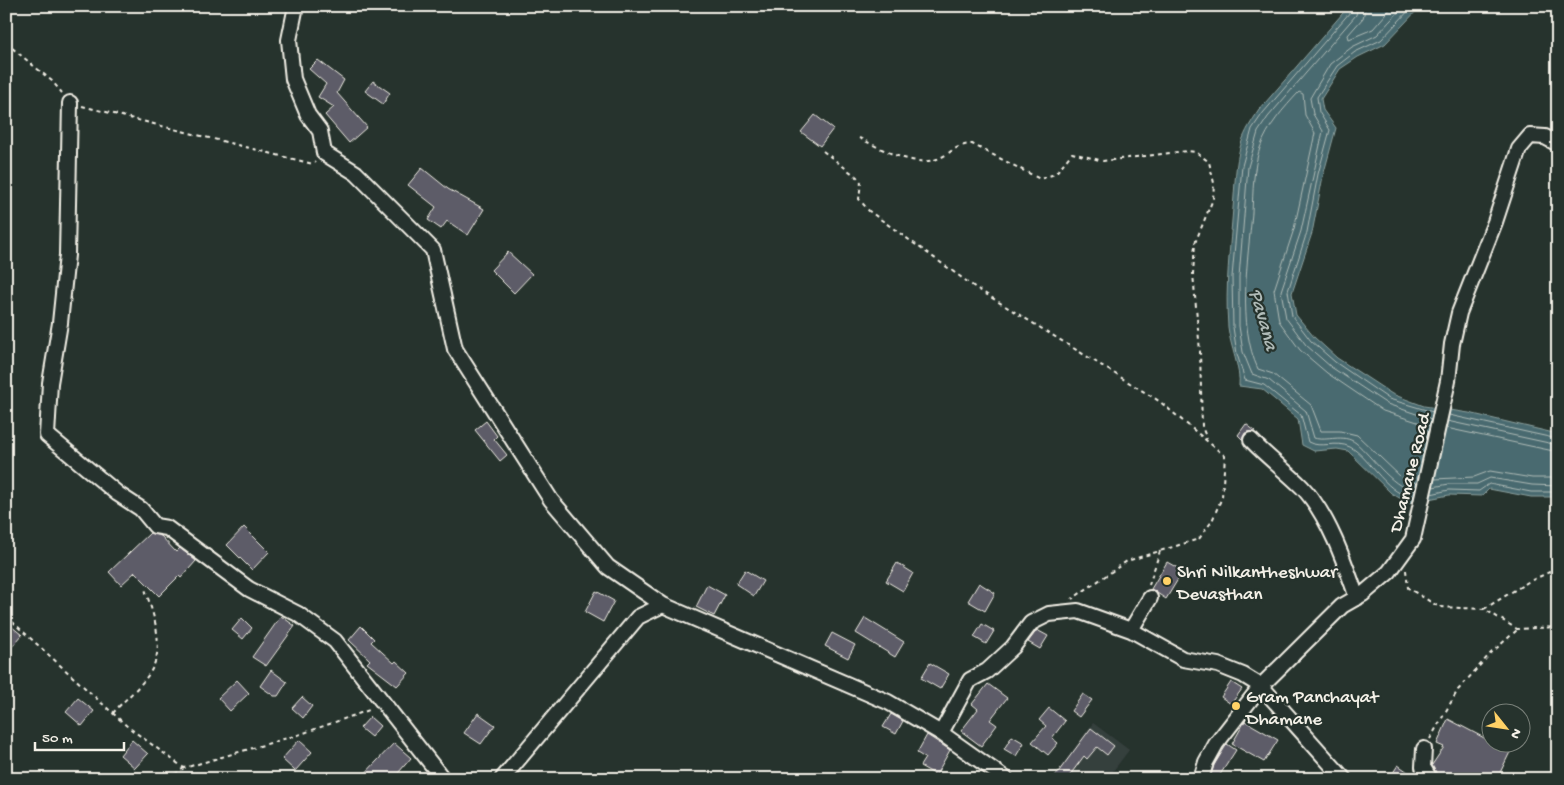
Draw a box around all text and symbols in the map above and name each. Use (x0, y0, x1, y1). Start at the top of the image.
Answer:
water label: Pavana (1242, 287, 1282, 355)
street label: Dhamane Road (1385, 409, 1438, 537)
place label: Shri Nilkantheshwar Devasthan (1175, 562, 1339, 607)
marker: Shri Nilkantheshwar Devasthan (1161, 575, 1173, 587)
place label: Gram Panchayat Dhamane (1244, 687, 1380, 732)
marker: Gram Panchayat Dhamane (1230, 700, 1242, 712)
north arrow (1482, 702, 1532, 752)
scale bar (35, 720, 124, 752)
text: N (1505, 725, 1525, 741)
text: 50 m (42, 730, 73, 748)

